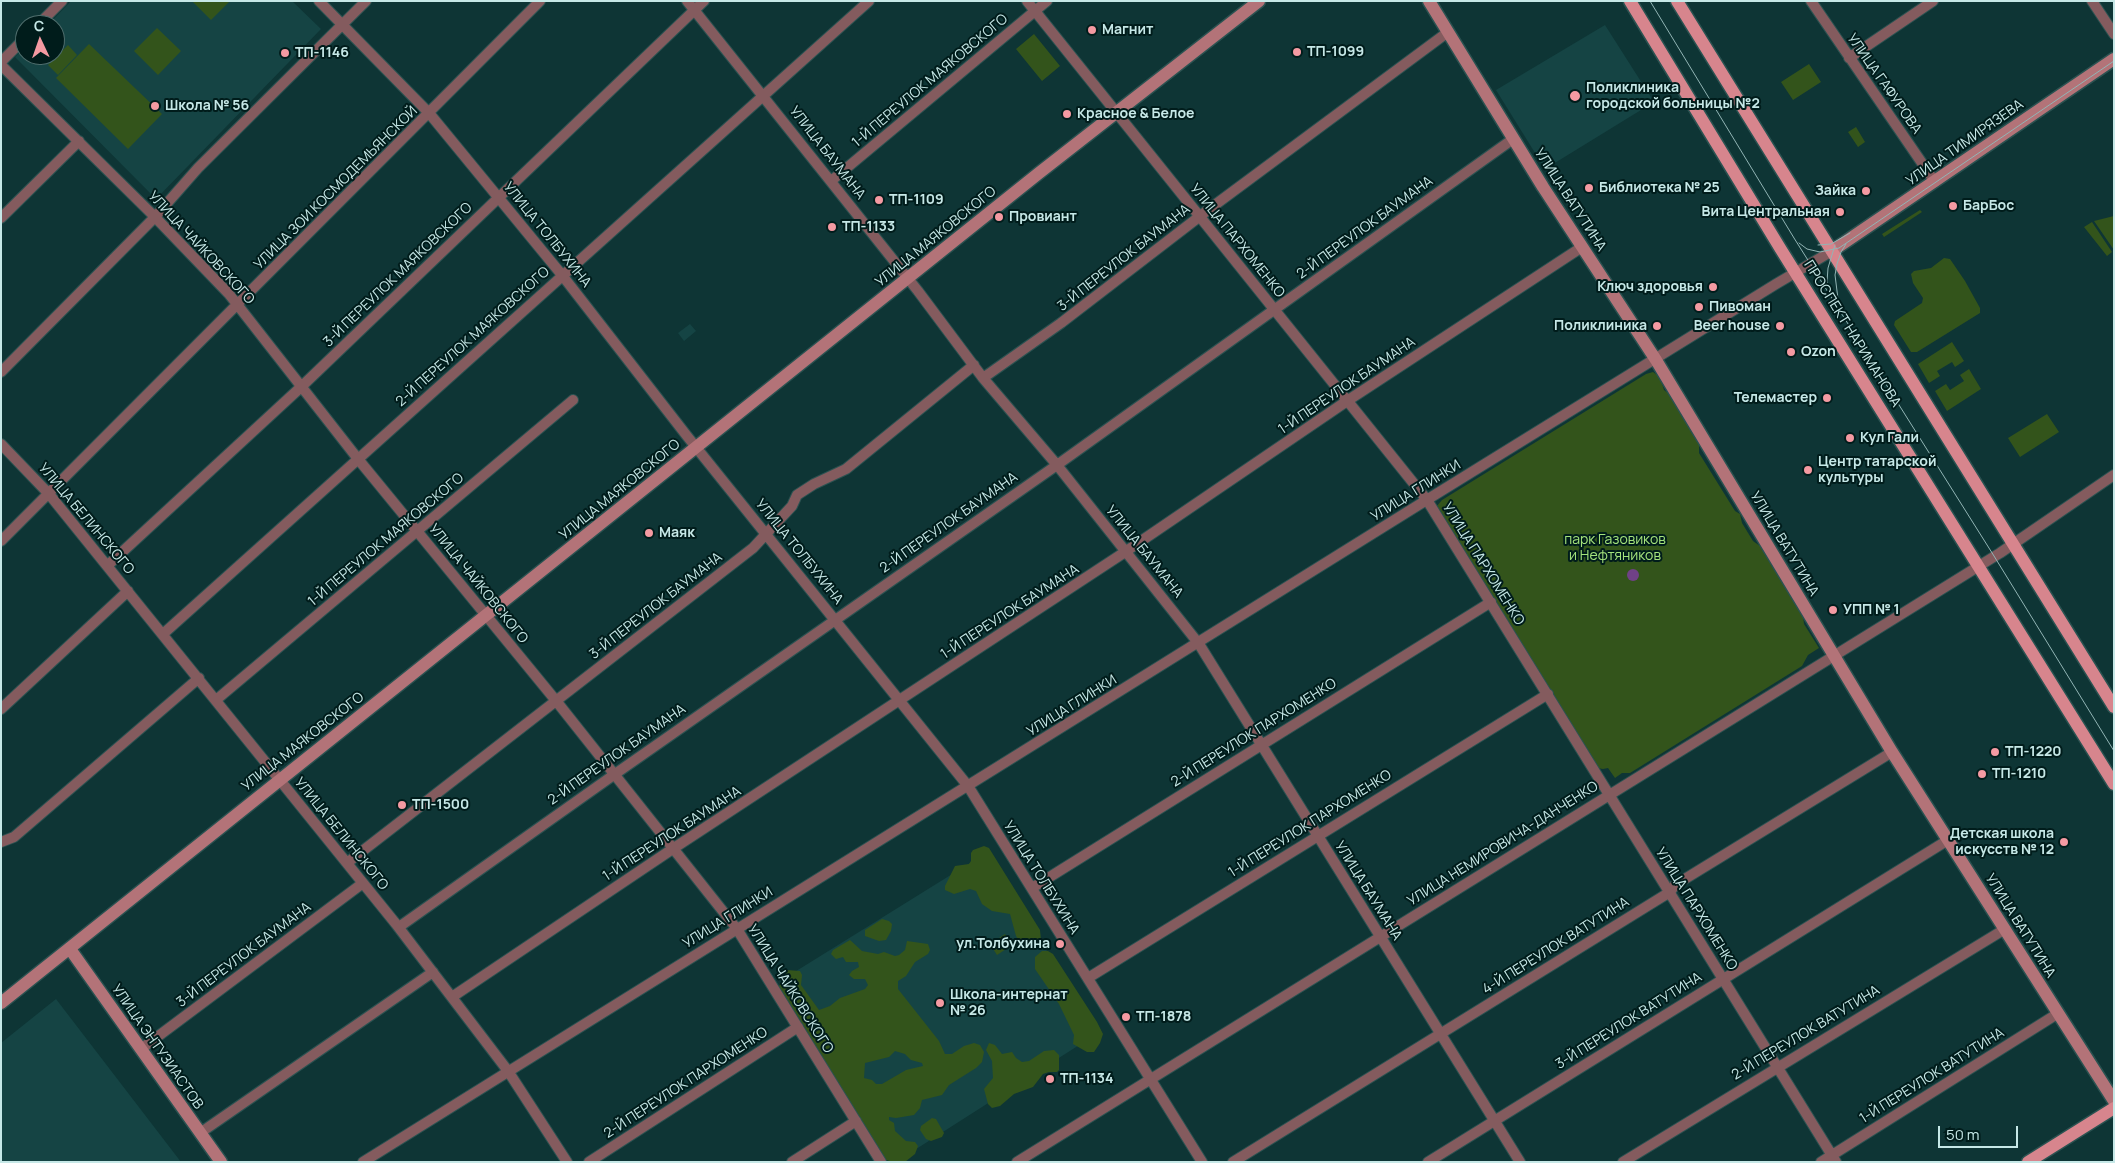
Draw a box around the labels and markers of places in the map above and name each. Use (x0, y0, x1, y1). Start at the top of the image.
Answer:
place label: Магнит (1102, 22, 1153, 38)
marker: Магнит (1086, 24, 1098, 36)
place label: ТП-1099 (1307, 44, 1364, 60)
place label: ТП-1146 (295, 45, 349, 61)
marker: ТП-1099 (1291, 46, 1303, 58)
marker: ТП-1146 (279, 47, 291, 59)
place label: Поликлиника городской больницы №2 (1586, 80, 1760, 112)
marker: Поликлиника городской больницы №2 (1568, 89, 1582, 103)
place label: Школа № 56 (165, 98, 249, 114)
marker: Школа № 56 (149, 100, 161, 112)
place label: Красное & Белое (1077, 106, 1194, 122)
marker: Красное & Белое (1061, 108, 1073, 120)
place label: Библиотека № 25 (1599, 180, 1720, 196)
marker: Библиотека № 25 (1583, 182, 1595, 194)
place label: Зайка (1815, 183, 1856, 199)
marker: Зайка (1860, 185, 1872, 197)
place label: ТП-1109 (889, 192, 944, 208)
marker: ТП-1109 (873, 194, 885, 206)
place label: БарБос (1963, 198, 2014, 214)
marker: БарБос (1947, 200, 1959, 212)
place label: Вита Центральная (1702, 204, 1830, 220)
marker: Вита Центральная (1834, 206, 1846, 218)
place label: Провиант (1009, 209, 1077, 225)
marker: Провиант (993, 211, 1005, 223)
place label: ТП-1133 (842, 219, 895, 235)
marker: ТП-1133 (826, 221, 838, 233)
place label: Ключ здоровья (1597, 279, 1703, 295)
marker: Ключ здоровья (1707, 281, 1719, 293)
place label: Пивоман (1709, 299, 1771, 315)
marker: Пивоман (1693, 301, 1705, 313)
place label: Поликлиника (1554, 318, 1647, 334)
place label: Beer house (1694, 318, 1770, 334)
marker: Поликлиника (1651, 320, 1663, 332)
marker: Beer house (1774, 320, 1786, 332)
place label: Ozon (1801, 344, 1836, 360)
marker: Ozon (1785, 346, 1797, 358)
place label: Телемастер (1734, 390, 1817, 406)
marker: Телемастер (1821, 392, 1833, 404)
place label: Кул Гали (1860, 430, 1919, 446)
marker: Кул Гали (1844, 432, 1856, 444)
place label: Центр татарской культуры (1818, 454, 1936, 487)
marker: Центр татарской культуры (1802, 464, 1814, 476)
place label: Маяк (659, 525, 695, 541)
marker: Маяк (643, 527, 655, 539)
place label: УПП № 1 (1843, 602, 1900, 618)
marker: УПП № 1 (1827, 604, 1839, 616)
place label: ТП-1220 (2005, 744, 2062, 760)
marker: ТП-1220 (1989, 746, 2001, 758)
place label: ТП-1210 (1992, 766, 2046, 782)
marker: ТП-1210 (1976, 768, 1988, 780)
place label: ТП-1500 (412, 797, 469, 813)
marker: ТП-1500 (396, 799, 408, 811)
place label: Детская школа искусств № 12 (1950, 826, 2054, 859)
marker: Детская школа искусств № 12 (2058, 836, 2070, 848)
place label: ул.Толбухина (956, 936, 1050, 952)
marker: ул.Толбухина (1054, 938, 1066, 950)
place label: Школа-интернат № 26 (950, 987, 1068, 1020)
marker: Школа-интернат № 26 (934, 997, 946, 1009)
place label: ТП-1878 (1136, 1009, 1191, 1025)
marker: ТП-1878 (1120, 1011, 1132, 1023)
place label: ТП-1134 (1060, 1071, 1113, 1087)
marker: ТП-1134 (1044, 1073, 1056, 1085)

